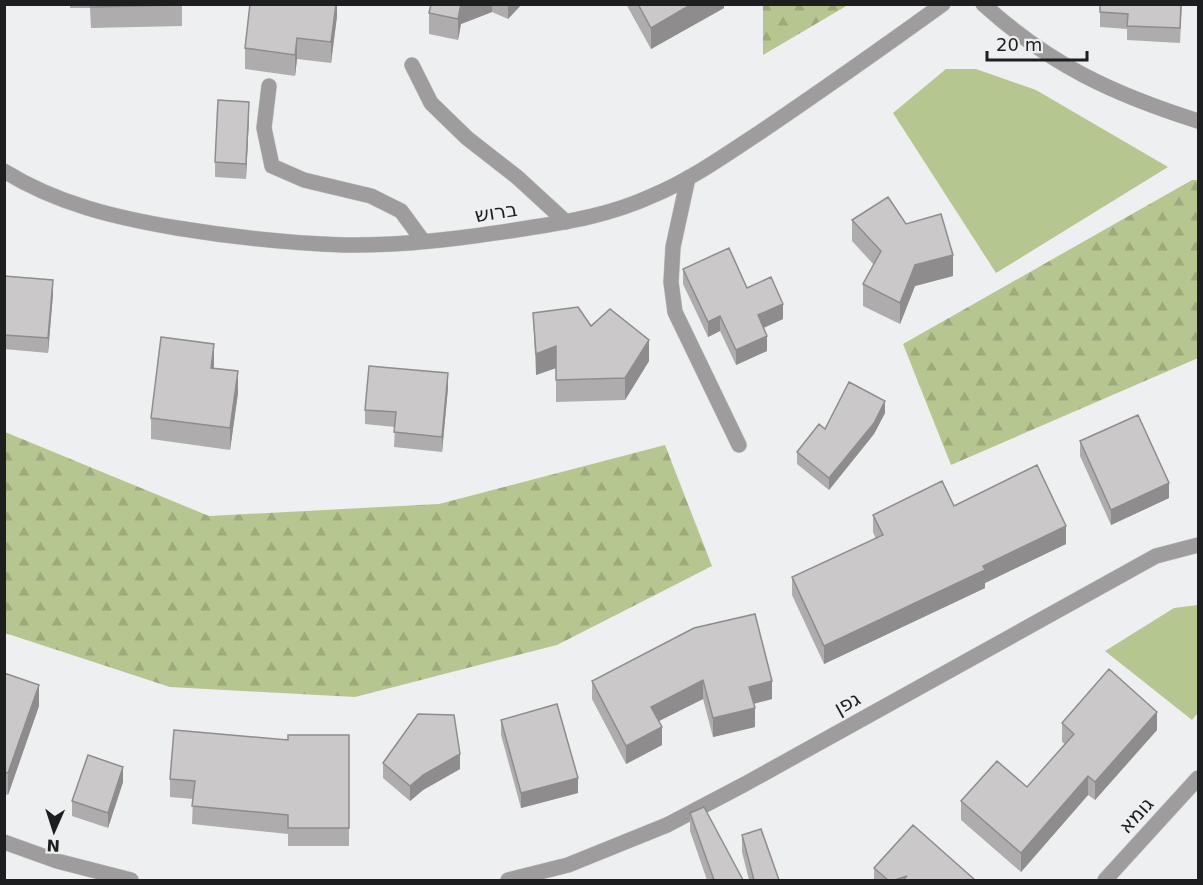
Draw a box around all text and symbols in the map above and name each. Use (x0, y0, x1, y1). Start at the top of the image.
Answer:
scale bar (987, 24, 1088, 62)
text: 20 m (996, 34, 1042, 55)
street label: ברוש (473, 197, 519, 227)
street label: גפן (830, 686, 864, 720)
street label: גומא (1113, 792, 1159, 838)
north arrow (24, 801, 84, 861)
text: N (46, 836, 60, 855)

